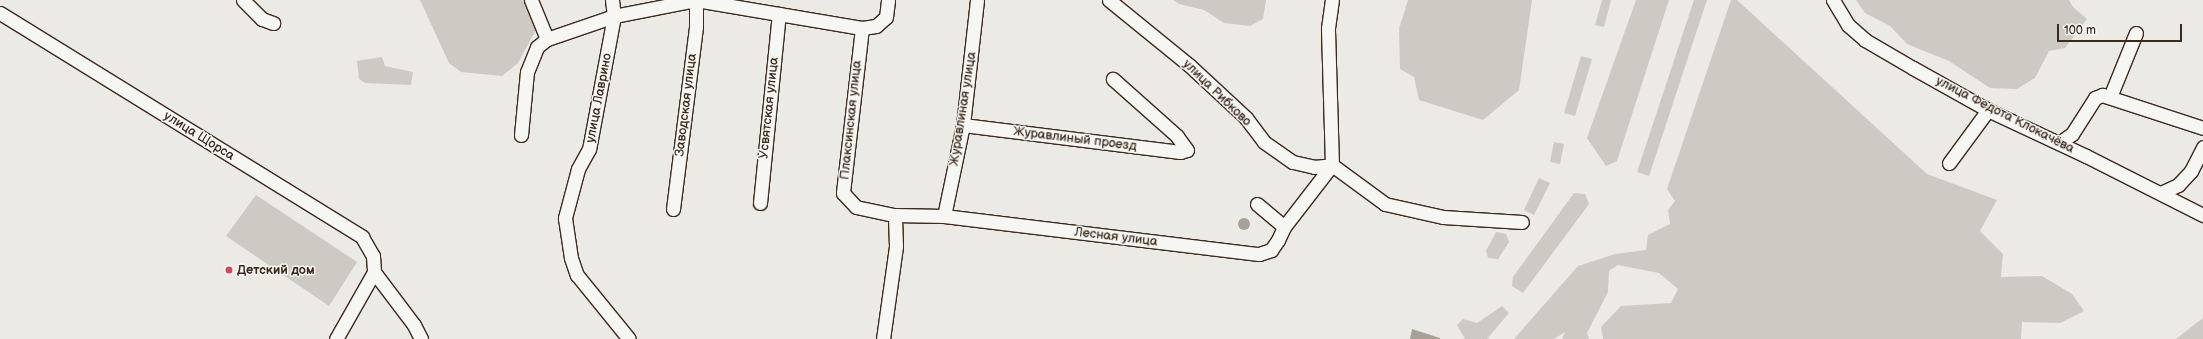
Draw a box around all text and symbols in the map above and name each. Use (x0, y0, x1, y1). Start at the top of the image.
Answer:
scale bar (2059, 16, 2184, 42)
text: 100 m (2064, 23, 2096, 38)
street label: Журавлиная улица (946, 51, 980, 167)
street label: улица Лаврино (583, 52, 615, 144)
street label: Заводская улица (672, 52, 700, 158)
street label: Усвятская улица (756, 56, 782, 160)
street label: улица Рибково (1180, 56, 1254, 130)
street label: Плаксинская улица (837, 60, 865, 180)
street label: улица Федота Клокачёва (1933, 73, 2077, 157)
street label: улица Щорса (161, 108, 237, 164)
street label: Журавлиный проезд (1012, 124, 1138, 154)
street label: Лесная улица (1074, 224, 1158, 250)
place label: Детский дом (237, 262, 315, 278)
marker: Детский дом (224, 265, 234, 275)

